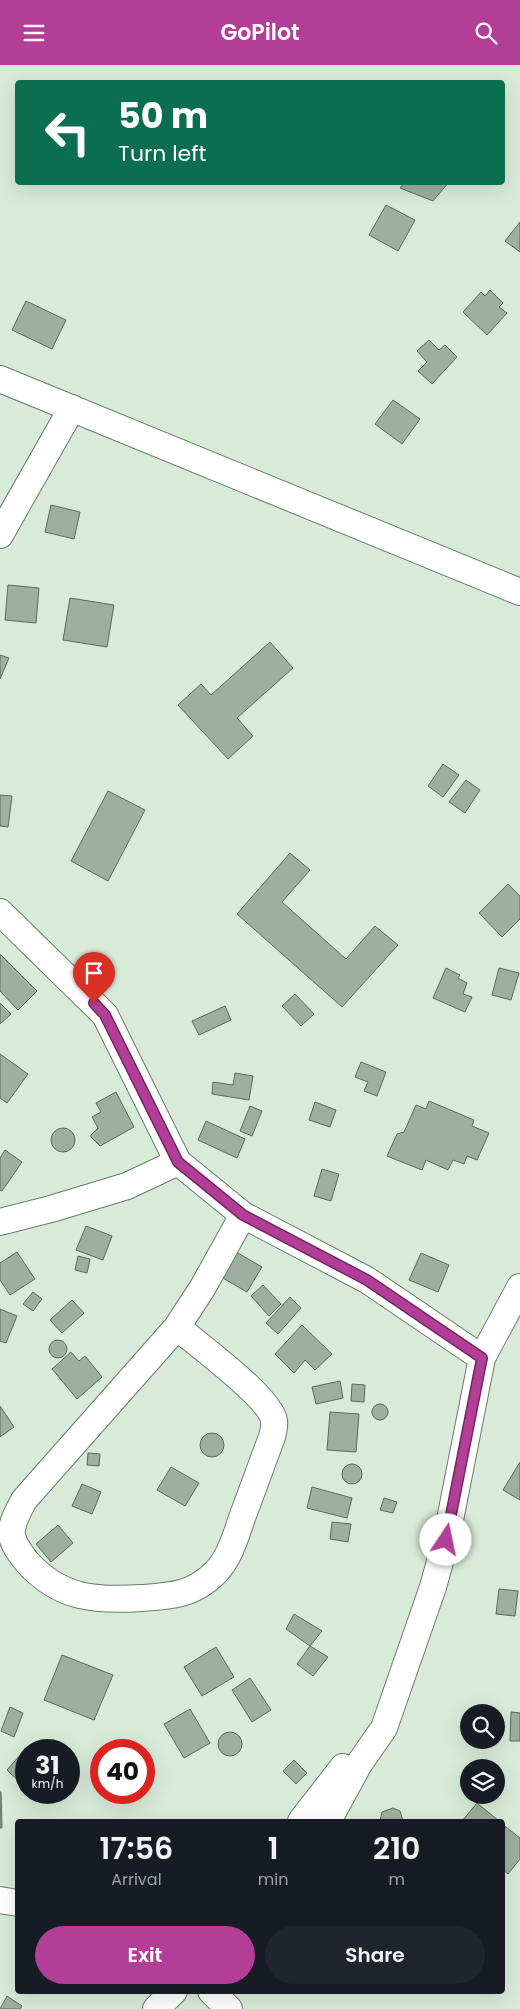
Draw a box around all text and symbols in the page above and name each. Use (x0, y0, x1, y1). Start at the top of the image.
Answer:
text: GoPilot (220, 17, 300, 48)
icon: menu (20, 19, 48, 47)
icon: search (472, 19, 500, 47)
text: 50 m (118, 91, 208, 140)
icon: left (35, 100, 100, 165)
text: Turn left (118, 138, 206, 169)
pin (73, 952, 115, 1003)
icon: arrive (80, 959, 108, 987)
position arrow (419, 1513, 471, 1565)
map controls (460, 1704, 505, 1804)
button: search (460, 1704, 505, 1749)
speed limit sign: 40 (90, 1739, 155, 1804)
text: 31 (35, 1748, 60, 1783)
button: layers (460, 1759, 505, 1804)
text: km/h (32, 1775, 63, 1792)
text: 17:56 (100, 1827, 173, 1870)
text: 1 (268, 1827, 279, 1870)
text: 210 (373, 1827, 420, 1870)
text: Arrival (111, 1868, 162, 1891)
text: min (258, 1868, 288, 1891)
text: m (388, 1868, 405, 1891)
button: Exit (35, 1926, 255, 1984)
button: Share (265, 1926, 485, 1984)

